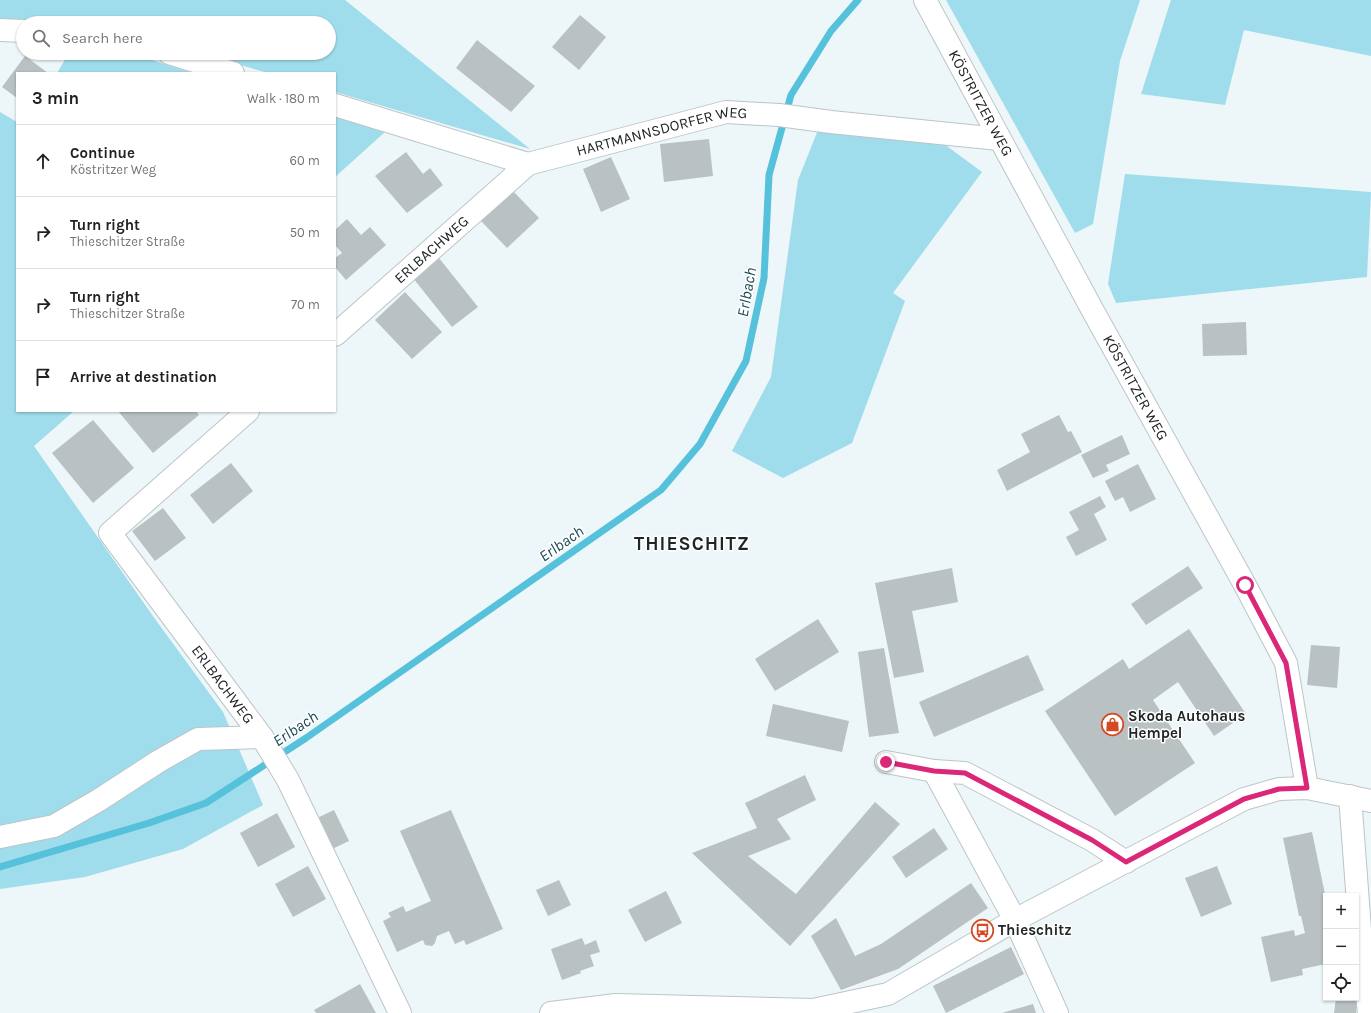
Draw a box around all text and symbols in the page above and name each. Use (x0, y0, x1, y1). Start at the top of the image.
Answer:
search box (16, 16, 336, 60)
icon: search (30, 27, 52, 49)
text: Search here (62, 29, 143, 47)
street label: KÖSTRITZER WEG (945, 47, 1017, 159)
text: 3 min (32, 88, 79, 108)
text: Walk · 180 m (247, 91, 320, 106)
street label: HARTMANNSDORFER WEG (574, 102, 748, 160)
text: Continue (70, 144, 135, 162)
icon: ahead (32, 150, 54, 172)
text: 60 m (290, 153, 320, 168)
text: Köstritzer Weg (70, 162, 156, 177)
street label: ERLBACHWEG (391, 212, 472, 287)
text: Turn right (70, 216, 140, 234)
icon: right (32, 222, 54, 244)
text: 50 m (290, 225, 320, 240)
text: Thieschitzer Straße (70, 234, 185, 249)
water label: Erlbach (733, 266, 760, 318)
text: Turn right (70, 288, 140, 306)
icon: right (32, 294, 54, 316)
text: 70 m (291, 297, 320, 312)
text: Thieschitzer Straße (70, 306, 185, 321)
street label: KÖSTRITZER WEG (1099, 332, 1172, 443)
icon: arrive (32, 366, 54, 388)
text: Arrive at destination (70, 368, 217, 386)
water label: Erlbach (535, 521, 587, 566)
district label: THIESCHITZ (634, 533, 750, 555)
route start (1236, 576, 1254, 594)
street label: ERLBACHWEG (188, 642, 258, 727)
water label: Erlbach (269, 706, 321, 750)
place label: Skoda Autohaus Hempel (1128, 707, 1245, 742)
shop icon: Skoda Autohaus Hempel (1099, 712, 1125, 738)
route end (877, 753, 895, 771)
map controls (1323, 893, 1359, 1001)
button: + (1323, 893, 1359, 929)
bus stop icon: Thieschitz (970, 917, 996, 943)
place label: Thieschitz (998, 921, 1072, 939)
button: − (1323, 929, 1359, 965)
button: locate (1323, 965, 1359, 1001)

